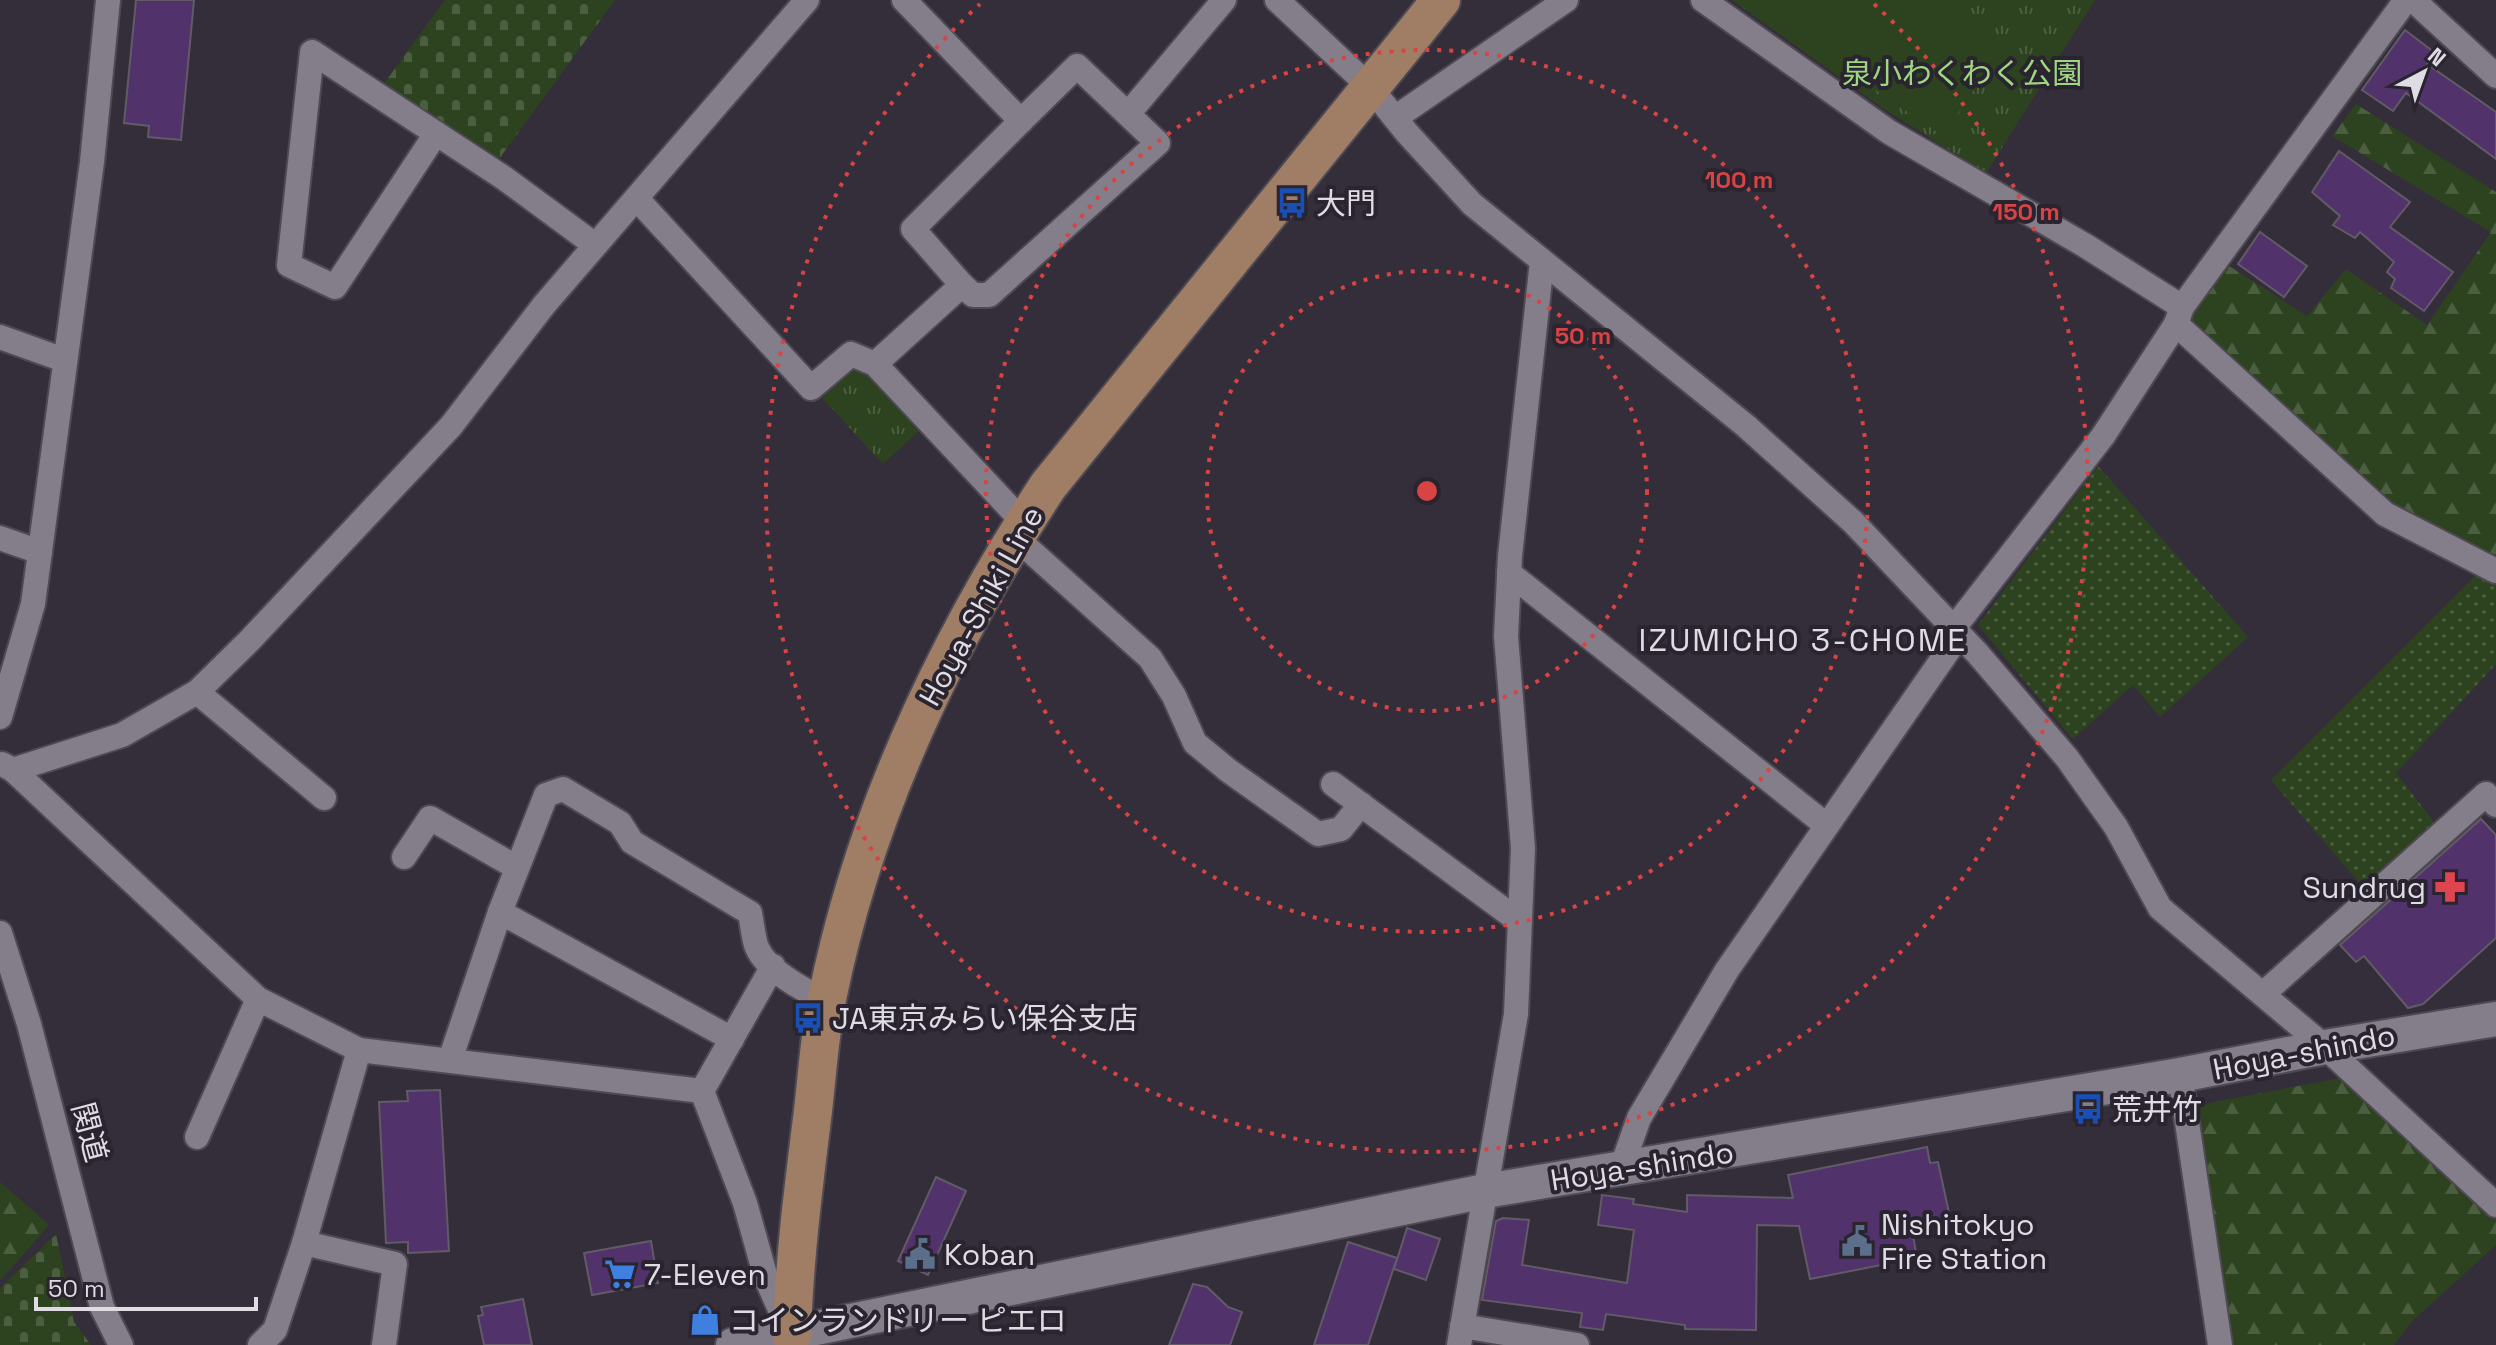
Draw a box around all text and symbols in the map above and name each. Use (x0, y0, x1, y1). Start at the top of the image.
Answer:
north arrow (2384, 32, 2464, 112)
text: N (2422, 42, 2452, 72)
park label: 泉小わくわく公園 (1842, 54, 2082, 93)
text: 100 m (1705, 164, 1773, 195)
place label: 大門 (1316, 184, 1376, 223)
bus stop icon: 大門 (1275, 186, 1309, 220)
text: 150 m (1992, 196, 2060, 227)
text: 50 m (1555, 320, 1611, 351)
centre of rings (1413, 477, 1441, 505)
street label: Hoya-Shiki Line (910, 499, 1052, 713)
district label: IZUMICHO 3-CHOME (1639, 620, 1967, 660)
place label: Sundrug (2303, 868, 2426, 907)
pharmacy icon: Sundrug (2433, 870, 2467, 904)
place label: JA東京みらい保谷支店 (832, 999, 1138, 1038)
bus stop icon: JA東京みらい保谷支店 (791, 1001, 825, 1035)
street label: Hoya-shindo (2209, 1015, 2399, 1089)
place label: 荒井竹 (2112, 1090, 2202, 1129)
bus stop icon: 荒井竹 (2071, 1092, 2105, 1126)
street label: 関道 (63, 1098, 117, 1166)
street label: Hoya-shindo (1548, 1132, 1736, 1200)
place label: Nishitokyo Fire Station (1881, 1205, 2047, 1278)
public building icon: Nishitokyo Fire Station (1840, 1224, 1874, 1258)
place label: Koban (944, 1235, 1035, 1274)
public building icon: Koban (903, 1237, 937, 1271)
place label: 7-Eleven (644, 1255, 766, 1294)
supermarket icon: 7-Eleven (603, 1257, 637, 1291)
scale bar (36, 1261, 256, 1311)
text: 50 m (48, 1273, 105, 1304)
place label: コインランドリー ピエロ (729, 1301, 1067, 1340)
shop icon: コインランドリー ピエロ (688, 1303, 722, 1337)

